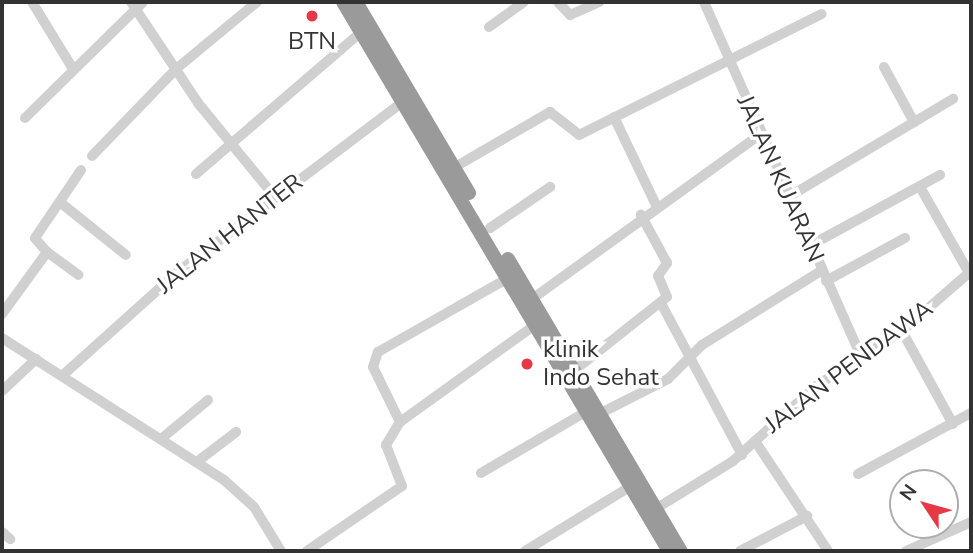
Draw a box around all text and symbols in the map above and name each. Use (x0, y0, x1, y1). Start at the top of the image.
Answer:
marker: BTN (304, 8, 320, 24)
place label: BTN (288, 28, 336, 56)
street label: JALAN KUARAN (730, 91, 830, 267)
street label: JALAN HANTER (151, 168, 309, 300)
street label: JALAN PENDAWA (759, 295, 939, 439)
place label: klinik Indo Sehat (543, 336, 659, 392)
marker: klinik Indo Sehat (517, 354, 537, 374)
north arrow (889, 469, 959, 539)
text: N (894, 479, 923, 506)

